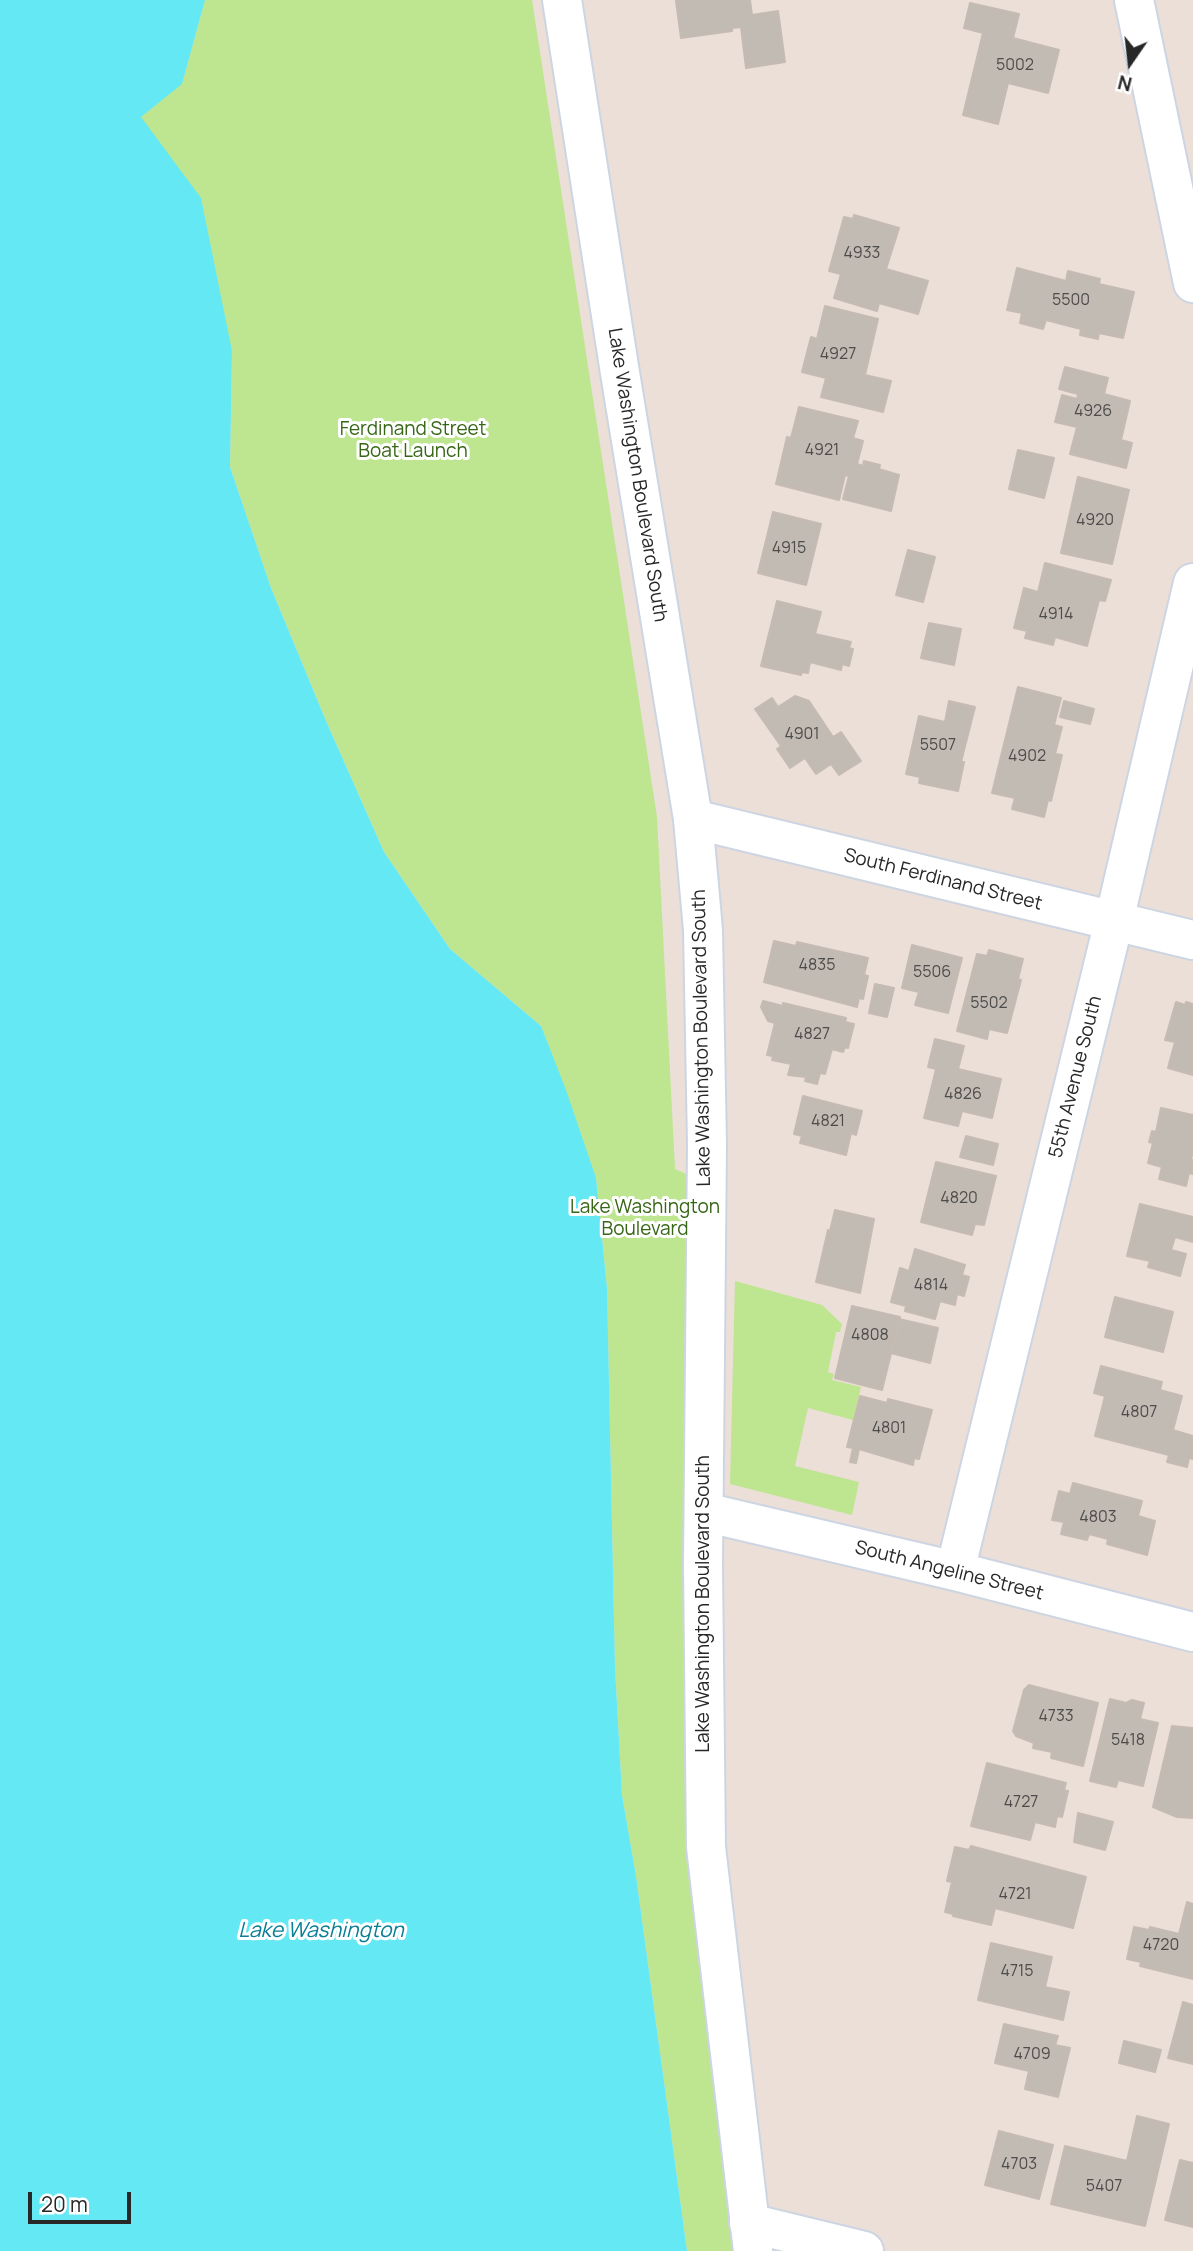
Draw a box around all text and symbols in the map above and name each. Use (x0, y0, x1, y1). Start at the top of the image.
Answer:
north arrow (1095, 28, 1165, 98)
house number: 5002 (996, 56, 1034, 76)
text: N (1115, 69, 1135, 98)
house number: 4933 (844, 244, 880, 264)
house number: 5500 (1052, 291, 1090, 311)
street label: Lake Washington Boulevard South (602, 326, 672, 624)
house number: 4927 (820, 345, 856, 365)
house number: 4926 (1074, 402, 1112, 422)
park label: Ferdinand Street Boat Launch (340, 419, 486, 463)
house number: 4921 (805, 441, 839, 461)
house number: 4920 (1076, 511, 1114, 531)
house number: 4915 (772, 539, 806, 559)
house number: 4914 (1039, 605, 1073, 625)
house number: 4901 (784, 725, 820, 745)
house number: 5507 (920, 736, 956, 756)
house number: 4902 (1008, 747, 1046, 767)
street label: South Ferdinand Street (841, 844, 1045, 916)
street label: Lake Washington Boulevard South (688, 889, 716, 1187)
house number: 4835 (799, 956, 835, 976)
house number: 5506 (913, 963, 951, 983)
street label: 55th Avenue South (1045, 993, 1107, 1161)
house number: 5502 (970, 994, 1008, 1014)
house number: 4827 (794, 1025, 830, 1045)
house number: 4826 (944, 1085, 982, 1105)
house number: 4821 (811, 1112, 845, 1132)
house number: 4820 (940, 1189, 978, 1209)
park label: Lake Washington Boulevard (570, 1197, 720, 1241)
house number: 4814 (914, 1276, 948, 1296)
house number: 4808 (851, 1326, 889, 1346)
house number: 4807 (1121, 1403, 1157, 1423)
house number: 4801 (872, 1419, 906, 1439)
street label: Lake Washington Boulevard South (693, 1455, 715, 1753)
house number: 4803 (1079, 1508, 1117, 1528)
street label: South Angeline Street (852, 1537, 1046, 1605)
house number: 4733 (1038, 1707, 1074, 1727)
house number: 5418 (1111, 1731, 1145, 1751)
house number: 4727 (1004, 1793, 1038, 1813)
house number: 4721 (999, 1885, 1031, 1905)
water label: Lake Washington (238, 1918, 404, 1944)
house number: 4720 (1143, 1936, 1179, 1956)
house number: 4715 (1001, 1962, 1033, 1982)
house number: 4709 (1013, 2045, 1051, 2065)
house number: 4703 (1001, 2155, 1037, 2175)
house number: 5407 (1086, 2177, 1122, 2197)
scale bar (32, 2178, 135, 2222)
text: 20 m (41, 2190, 88, 2218)

